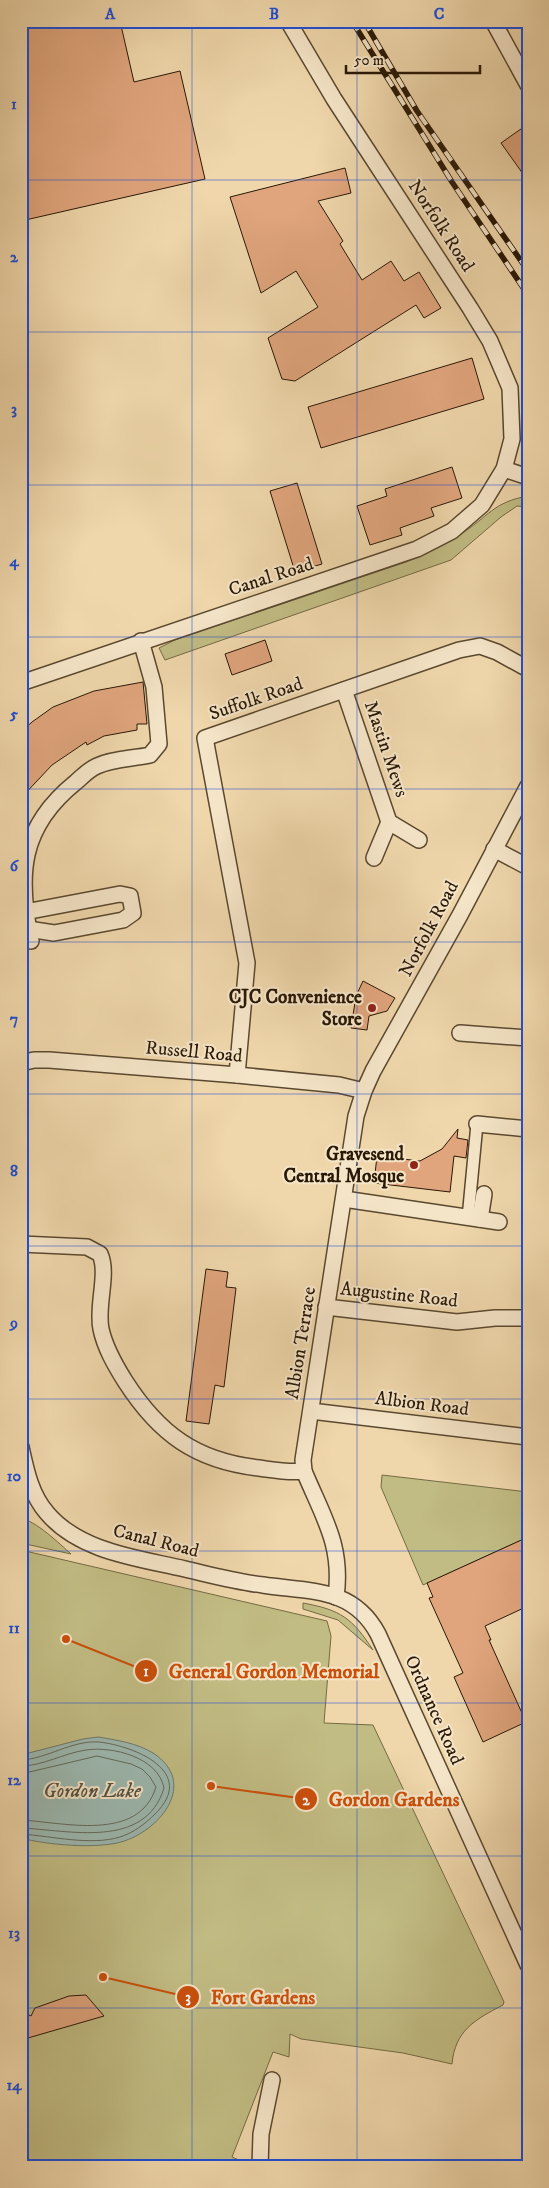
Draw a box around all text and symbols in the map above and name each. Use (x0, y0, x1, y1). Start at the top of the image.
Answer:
text: A (104, 4, 116, 24)
text: B (269, 4, 279, 24)
text: C (434, 4, 444, 24)
scale bar (346, 42, 480, 74)
text: 50 m (354, 51, 384, 70)
text: 1 (11, 94, 17, 114)
street label: Norfolk Road (403, 176, 480, 277)
text: 2 (10, 247, 19, 267)
text: 3 (11, 399, 17, 419)
text: 4 (8, 551, 19, 571)
street label: Canal Road (226, 552, 317, 602)
street label: Suffolk Road (206, 672, 306, 726)
street label: Mastin Mews (359, 698, 413, 800)
text: 5 (9, 704, 18, 724)
text: 6 (10, 856, 20, 876)
street label: Norfolk Road (394, 877, 464, 981)
place label: CJC Convenience Store (229, 986, 362, 1031)
marker: CJC Convenience Store (366, 1002, 378, 1014)
text: 7 (10, 1009, 18, 1029)
street label: Russell Road (145, 1036, 244, 1068)
place label: Gravesend Central Mosque (284, 1143, 405, 1189)
marker: Gravesend Central Mosque (408, 1159, 420, 1171)
text: 8 (10, 1161, 18, 1181)
street label: Augustine Road (339, 1277, 459, 1313)
street label: Albion Terrace (281, 1285, 321, 1401)
text: 9 (9, 1313, 18, 1333)
street label: Albion Road (374, 1387, 471, 1421)
text: 10 (7, 1466, 22, 1486)
street label: Canal Road (111, 1519, 202, 1563)
text: 11 (8, 1618, 20, 1638)
street label: Ordnance Road (400, 1652, 469, 1769)
callout: General Gordon Memorial (134, 1653, 390, 1688)
text: General Gordon Memorial (169, 1660, 380, 1685)
text: 1 (143, 1662, 149, 1681)
text: 12 (7, 1770, 22, 1790)
water label: Gordon Lake (43, 1779, 142, 1804)
callout: Gordon Gardens (293, 1782, 469, 1817)
text: Gordon Gardens (329, 1788, 460, 1813)
text: 2 (302, 1791, 310, 1810)
text: 13 (8, 1923, 20, 1943)
callout: Fort Gardens (176, 1979, 325, 2014)
text: Fort Gardens (211, 1986, 316, 2011)
text: 3 (185, 1988, 191, 2007)
text: 14 (6, 2075, 22, 2095)

